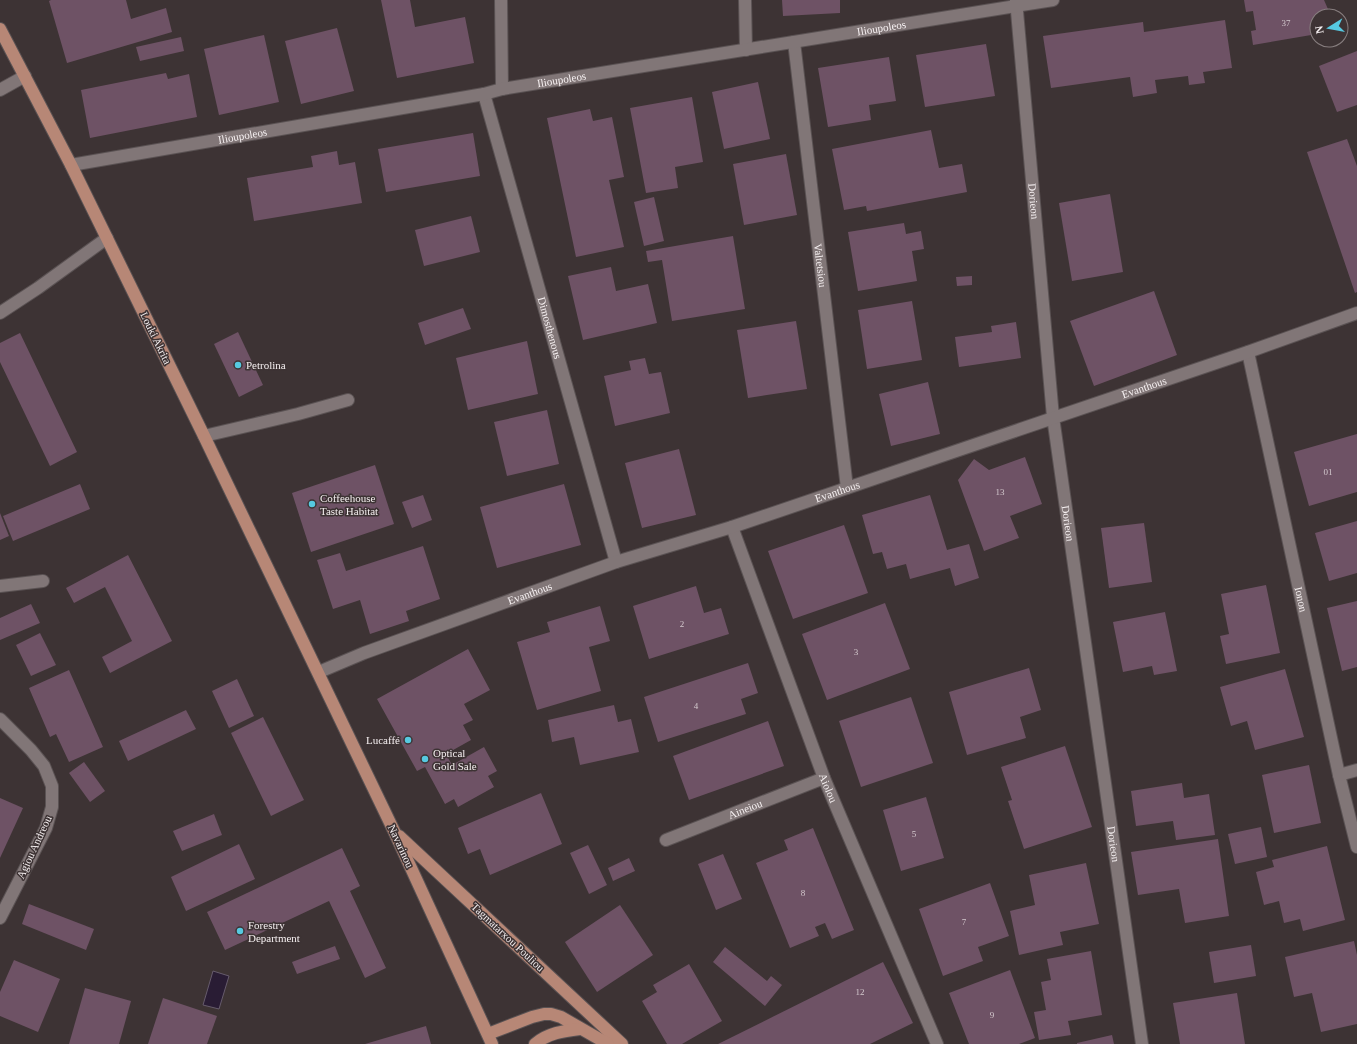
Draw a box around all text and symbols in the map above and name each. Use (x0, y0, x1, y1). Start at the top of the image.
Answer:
north arrow (1309, 8, 1349, 48)
street label: Ilioupoleos (856, 18, 907, 38)
house number: 37 (1282, 18, 1291, 28)
text: N (1313, 25, 1326, 35)
street label: Ilioupoleos (536, 70, 587, 89)
street label: Ilioupoleos (217, 125, 268, 146)
street label: Dorieon (1026, 183, 1041, 220)
street label: Valtetsiou (812, 243, 829, 289)
street label: Dimosthenous (536, 296, 564, 360)
street label: Louki Akrita (138, 310, 174, 366)
place label: Petrolina (246, 359, 286, 371)
marker: Petrolina (233, 360, 243, 370)
street label: Evanthous (1120, 374, 1168, 400)
house number: 01 (1324, 467, 1333, 477)
street label: Evanthous (813, 478, 861, 504)
house number: 13 (996, 487, 1005, 497)
place label: Coffeehouse Taste Habitat (320, 492, 378, 517)
marker: Coffeehouse Taste Habitat (307, 499, 317, 509)
street label: Dorieon (1060, 505, 1077, 542)
street label: Evanthous (506, 580, 554, 607)
street label: Ionon (1293, 586, 1310, 614)
house number: 2 (680, 619, 684, 629)
house number: 3 (854, 647, 859, 657)
house number: 4 (694, 701, 699, 711)
place label: Lucaffé (366, 734, 400, 746)
marker: Lucaffé (403, 735, 413, 745)
place label: Optical Gold Sale (433, 747, 477, 772)
marker: Optical Gold Sale (420, 754, 430, 764)
street label: Aiolou (817, 772, 840, 805)
street label: Aineiou (726, 797, 764, 821)
street label: Agiou Andreou (14, 813, 54, 880)
street label: Navarinou (386, 822, 416, 870)
street label: Dorieon (1105, 825, 1122, 863)
house number: 5 (912, 829, 917, 839)
house number: 8 (801, 888, 806, 898)
street label: Tagmatarxou Pouliou (469, 900, 547, 974)
house number: 7 (962, 917, 967, 927)
place label: Forestry Department (248, 919, 300, 944)
marker: Forestry Department (235, 926, 245, 936)
house number: 12 (856, 987, 865, 997)
house number: 9 (990, 1010, 995, 1020)

